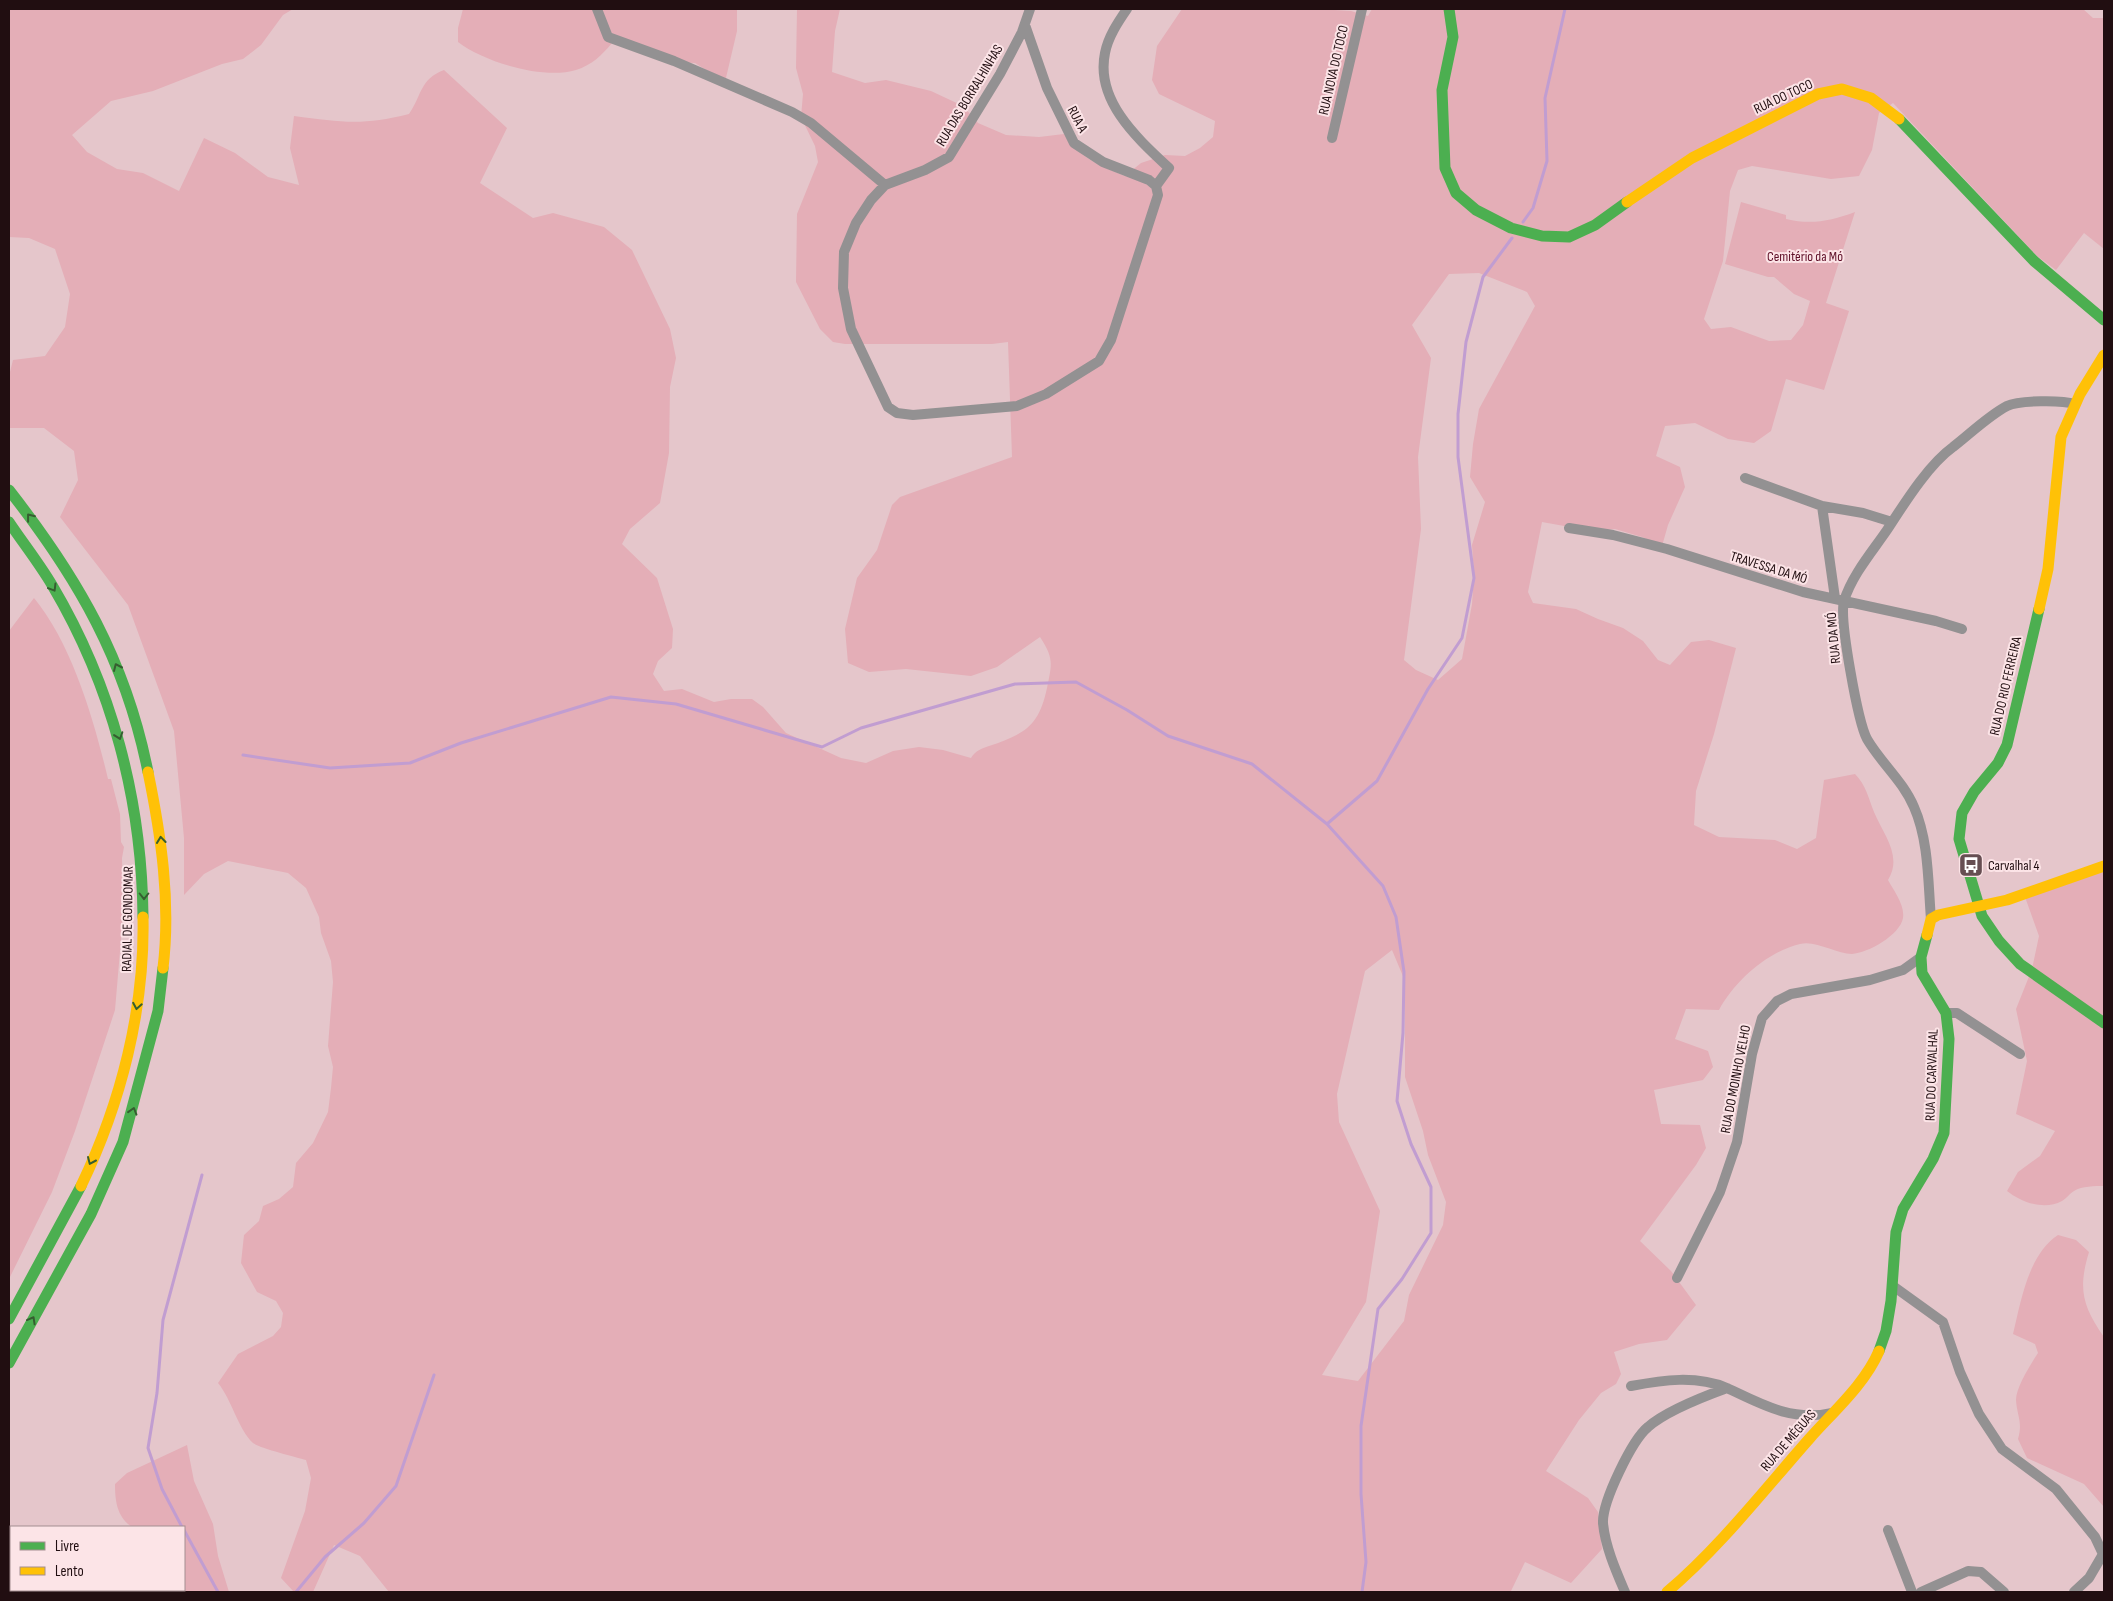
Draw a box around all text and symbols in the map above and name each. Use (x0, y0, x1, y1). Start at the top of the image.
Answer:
street label: RUA NOVA DO TOCO (1315, 24, 1352, 117)
street label: RUA DAS BORRALHINHAS (932, 41, 1007, 149)
street label: RUA DO TOCO (1751, 75, 1816, 118)
street label: RUA A (1064, 103, 1092, 136)
park label: Cemitério da Mó (1767, 248, 1843, 265)
one-way arrow (28, 514, 36, 523)
street label: TRAVESSA DA MÓ (1728, 548, 1810, 587)
one-way arrow (47, 583, 57, 592)
street label: RUA DA MÓ (1823, 611, 1844, 664)
street label: RUA DO RIO FERREIRA (1986, 634, 2025, 737)
one-way arrow (113, 663, 124, 672)
one-way arrow (113, 731, 123, 740)
one-way arrow (156, 836, 167, 844)
bus stop icon: Carvalhal 4 (1958, 852, 1984, 878)
place label: Carvalhal 4 (1988, 857, 2039, 874)
street label: RADIAL DE GONDOMAR (118, 865, 137, 972)
one-way arrow (139, 892, 149, 900)
one-way arrow (133, 1002, 143, 1010)
street label: RUA DO MOINHO VELHO (1717, 1023, 1754, 1135)
street label: RUA DO CARVALHAL (1921, 1029, 1942, 1121)
one-way arrow (127, 1108, 137, 1116)
one-way arrow (87, 1156, 98, 1165)
one-way arrow (26, 1317, 36, 1326)
street label: RUA DE MÉGUAS (1757, 1406, 1820, 1475)
legend (10, 1526, 185, 1591)
text: Livre (55, 1537, 79, 1556)
text: Lento (55, 1562, 84, 1581)

